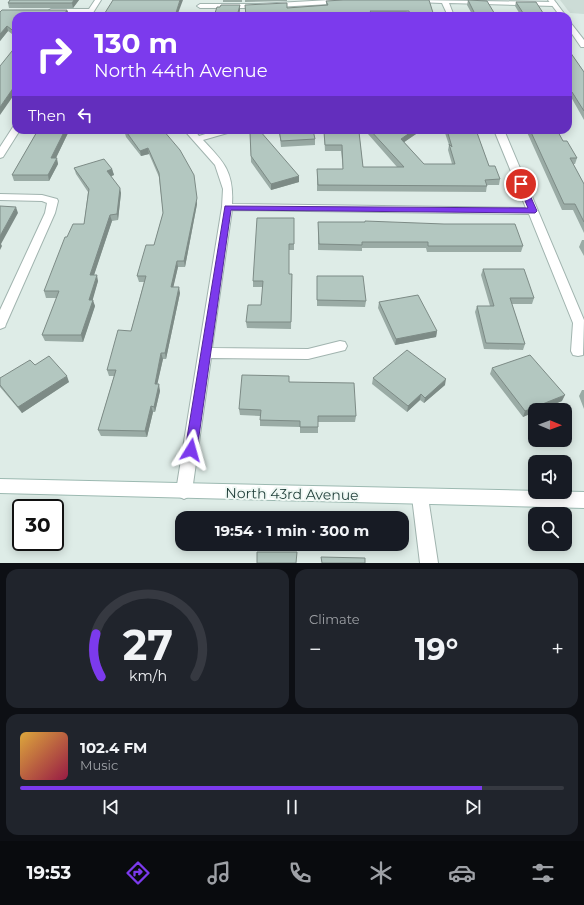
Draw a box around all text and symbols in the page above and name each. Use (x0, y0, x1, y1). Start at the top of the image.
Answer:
text: 130 m (94, 26, 178, 60)
icon: right (28, 28, 80, 80)
text: North 44th Avenue (94, 60, 268, 82)
icon: left (74, 104, 96, 126)
text: Then (28, 106, 66, 125)
pin (504, 167, 538, 201)
icon: arrive (510, 173, 532, 195)
north arrow (528, 403, 572, 447)
map controls (528, 403, 572, 551)
position arrow (170, 429, 212, 471)
button: sound (528, 455, 572, 499)
street label: North 43rd Avenue (225, 484, 359, 504)
speed limit sign: 30 (12, 499, 64, 551)
button: search (528, 507, 572, 551)
text: 19:54 · 1 min · 300 m (215, 521, 369, 540)
text: Climate (309, 611, 360, 627)
text: 27 (122, 619, 173, 669)
text: 19° (415, 631, 458, 668)
text: − (309, 636, 322, 663)
text: + (551, 636, 564, 663)
text: km/h (128, 666, 167, 684)
text: 102.4 FM (80, 738, 147, 757)
text: Music (80, 757, 118, 773)
icon: previous (100, 796, 122, 818)
icon: pause (281, 796, 303, 818)
icon: next (462, 796, 484, 818)
icon: directions (124, 859, 152, 887)
icon: music (205, 859, 233, 887)
icon: phone (286, 859, 314, 887)
icon: climate (367, 859, 395, 887)
icon: car (448, 859, 476, 887)
icon: filters (529, 859, 557, 887)
text: 19:53 (27, 862, 71, 884)

